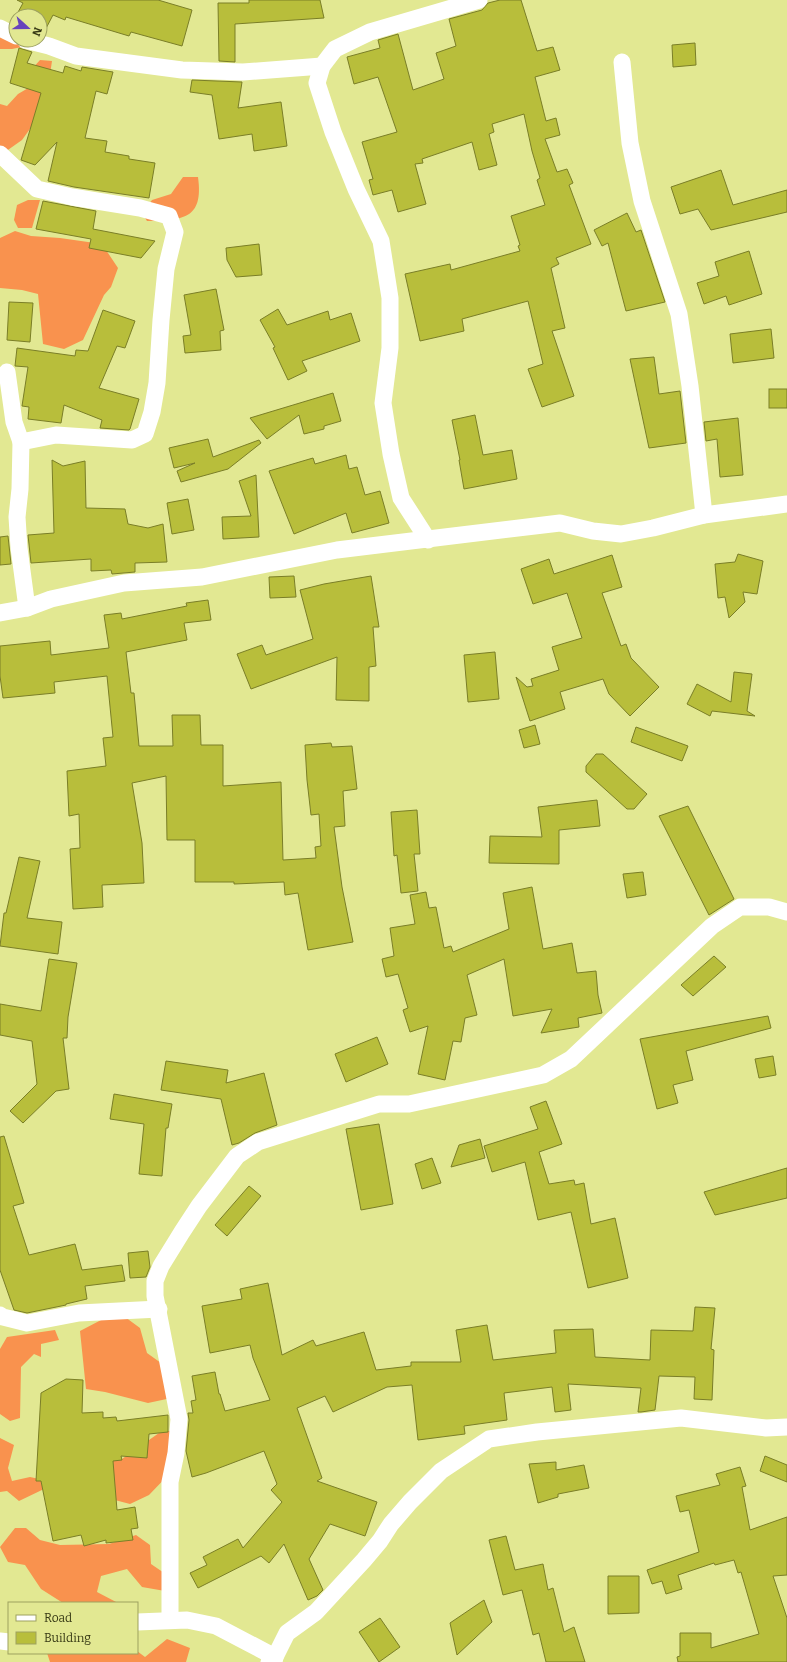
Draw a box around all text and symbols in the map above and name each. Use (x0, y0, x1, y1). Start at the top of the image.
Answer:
north arrow (8, 8, 48, 48)
text: N (29, 25, 44, 38)
legend (8, 1602, 138, 1654)
text: Road (44, 1611, 72, 1625)
text: Building (44, 1631, 91, 1645)

